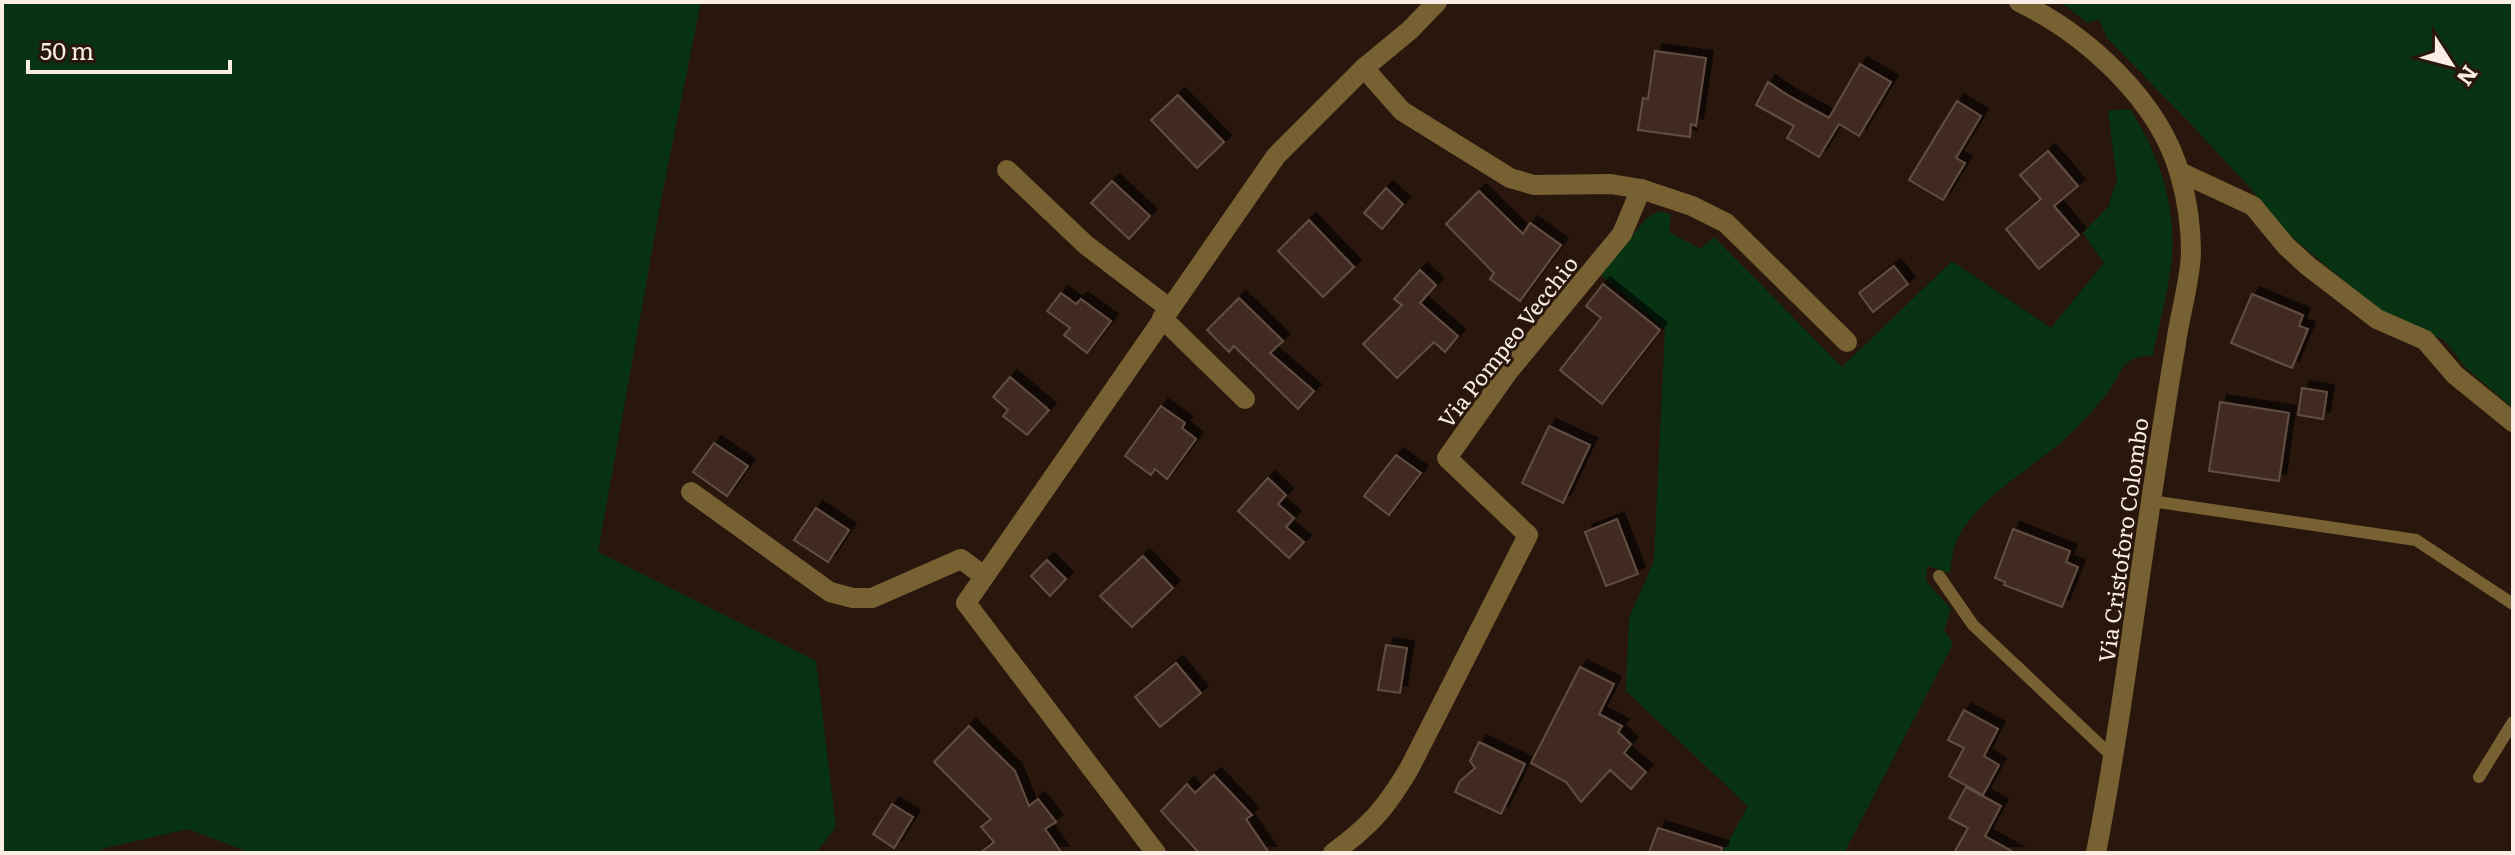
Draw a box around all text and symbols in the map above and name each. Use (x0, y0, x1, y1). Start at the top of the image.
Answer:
scale bar (28, 24, 230, 74)
north arrow (2411, 24, 2491, 104)
text: 50 m (40, 32, 94, 67)
text: N (2450, 59, 2487, 94)
street label: Via Pompeo Vecchio (1429, 248, 1585, 434)
street label: Via Cristoforo Colombo (2088, 415, 2156, 665)

